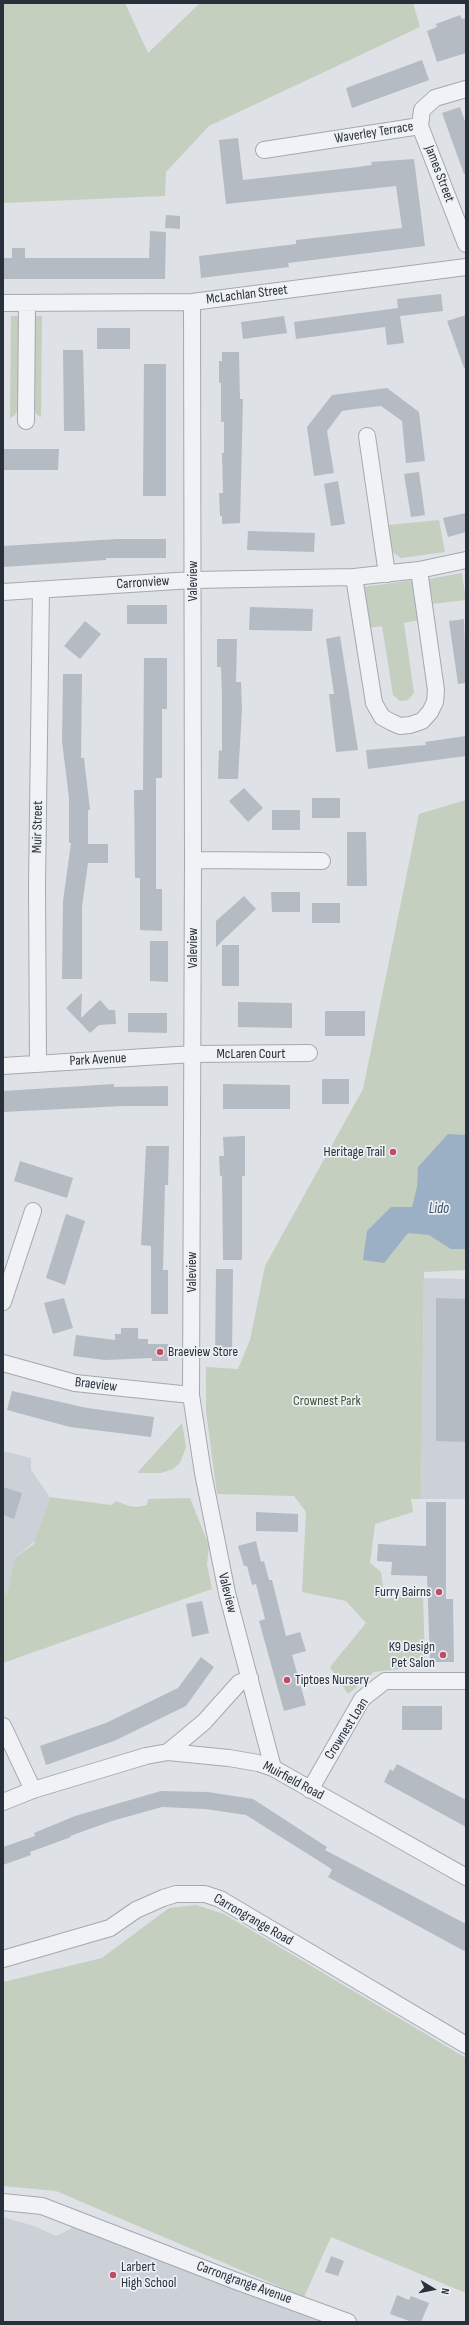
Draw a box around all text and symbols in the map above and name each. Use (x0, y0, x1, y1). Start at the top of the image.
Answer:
street label: Waverley Terrace (333, 118, 415, 148)
street label: James Street (420, 143, 458, 205)
street label: McLachlan Street (205, 282, 289, 308)
street label: Valeview (185, 561, 201, 601)
street label: Carronview (116, 573, 170, 593)
street label: Muir Street (29, 801, 47, 853)
street label: Valeview (185, 928, 201, 968)
street label: McLaren Court (217, 1046, 285, 1062)
street label: Park Avenue (69, 1050, 127, 1070)
place label: Heritage Trail (324, 1144, 385, 1160)
marker: Heritage Trail (388, 1147, 398, 1157)
water label: Lido (429, 1200, 449, 1218)
street label: Valeview (184, 1252, 200, 1292)
place label: Braeview Store (168, 1344, 238, 1360)
marker: Braeview Store (155, 1347, 165, 1357)
street label: Braeview (74, 1374, 118, 1396)
park label: Crownest Park (293, 1393, 361, 1409)
street label: Valeview (214, 1571, 240, 1615)
place label: Furry Bairns (375, 1584, 431, 1600)
marker: Furry Bairns (434, 1587, 444, 1597)
place label: K9 Design Pet Salon (389, 1639, 435, 1672)
marker: K9 Design Pet Salon (438, 1650, 448, 1660)
place label: Tiptoes Nursery (295, 1672, 369, 1688)
marker: Tiptoes Nursery (282, 1675, 292, 1685)
street label: Crownest Loan (321, 1695, 373, 1763)
street label: Muirfield Road (260, 1758, 326, 1804)
street label: Carrongrange Road (210, 1890, 296, 1950)
street label: Carrongrange Avenue (194, 2258, 294, 2308)
place label: Larbert High School (121, 2259, 176, 2292)
north arrow (413, 2269, 453, 2309)
marker: Larbert High School (108, 2270, 118, 2280)
text: N (438, 2287, 452, 2295)

